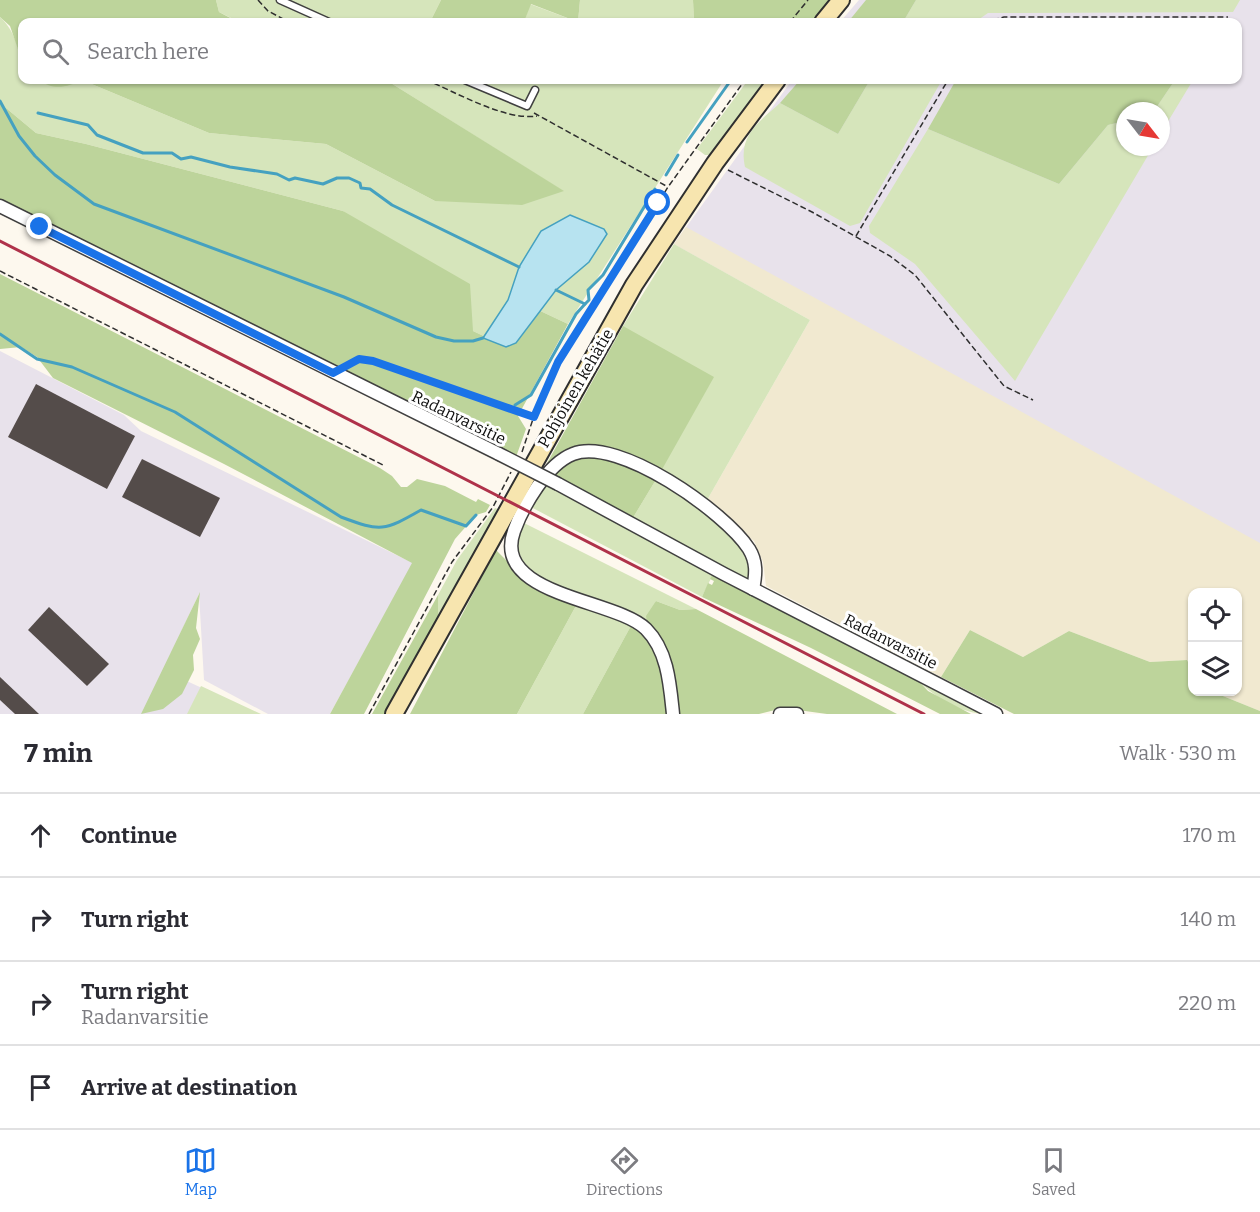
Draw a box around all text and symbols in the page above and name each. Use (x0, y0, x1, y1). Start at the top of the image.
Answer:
search box (18, 18, 1242, 84)
icon: search (39, 35, 72, 68)
text: Search here (87, 38, 209, 65)
north arrow (1116, 102, 1170, 156)
route start (644, 189, 670, 215)
route end (26, 213, 52, 239)
street label: Pohjoinen kehätie (534, 325, 617, 451)
street label: Radanvarsitie (409, 387, 509, 448)
map controls (1188, 588, 1242, 696)
button: locate (1188, 588, 1242, 642)
street label: Radanvarsitie (841, 610, 941, 673)
button: layers (1188, 642, 1242, 696)
text: 7 min (24, 738, 92, 769)
text: Walk · 530 m (1119, 741, 1236, 765)
icon: ahead (24, 819, 57, 852)
text: Continue (81, 822, 177, 849)
text: 170 m (1183, 823, 1236, 847)
icon: right (24, 903, 57, 936)
text: Turn right (81, 906, 189, 933)
text: 140 m (1180, 907, 1236, 931)
text: Turn right (81, 978, 189, 1005)
icon: right (24, 987, 57, 1020)
text: 220 m (1178, 991, 1236, 1015)
text: Radanvarsitie (81, 1005, 209, 1029)
icon: arrive (24, 1071, 57, 1104)
text: Arrive at destination (81, 1074, 297, 1101)
tab: Map (184, 1144, 217, 1199)
tab: Directions (586, 1144, 663, 1199)
tab: Saved (1032, 1144, 1076, 1199)

